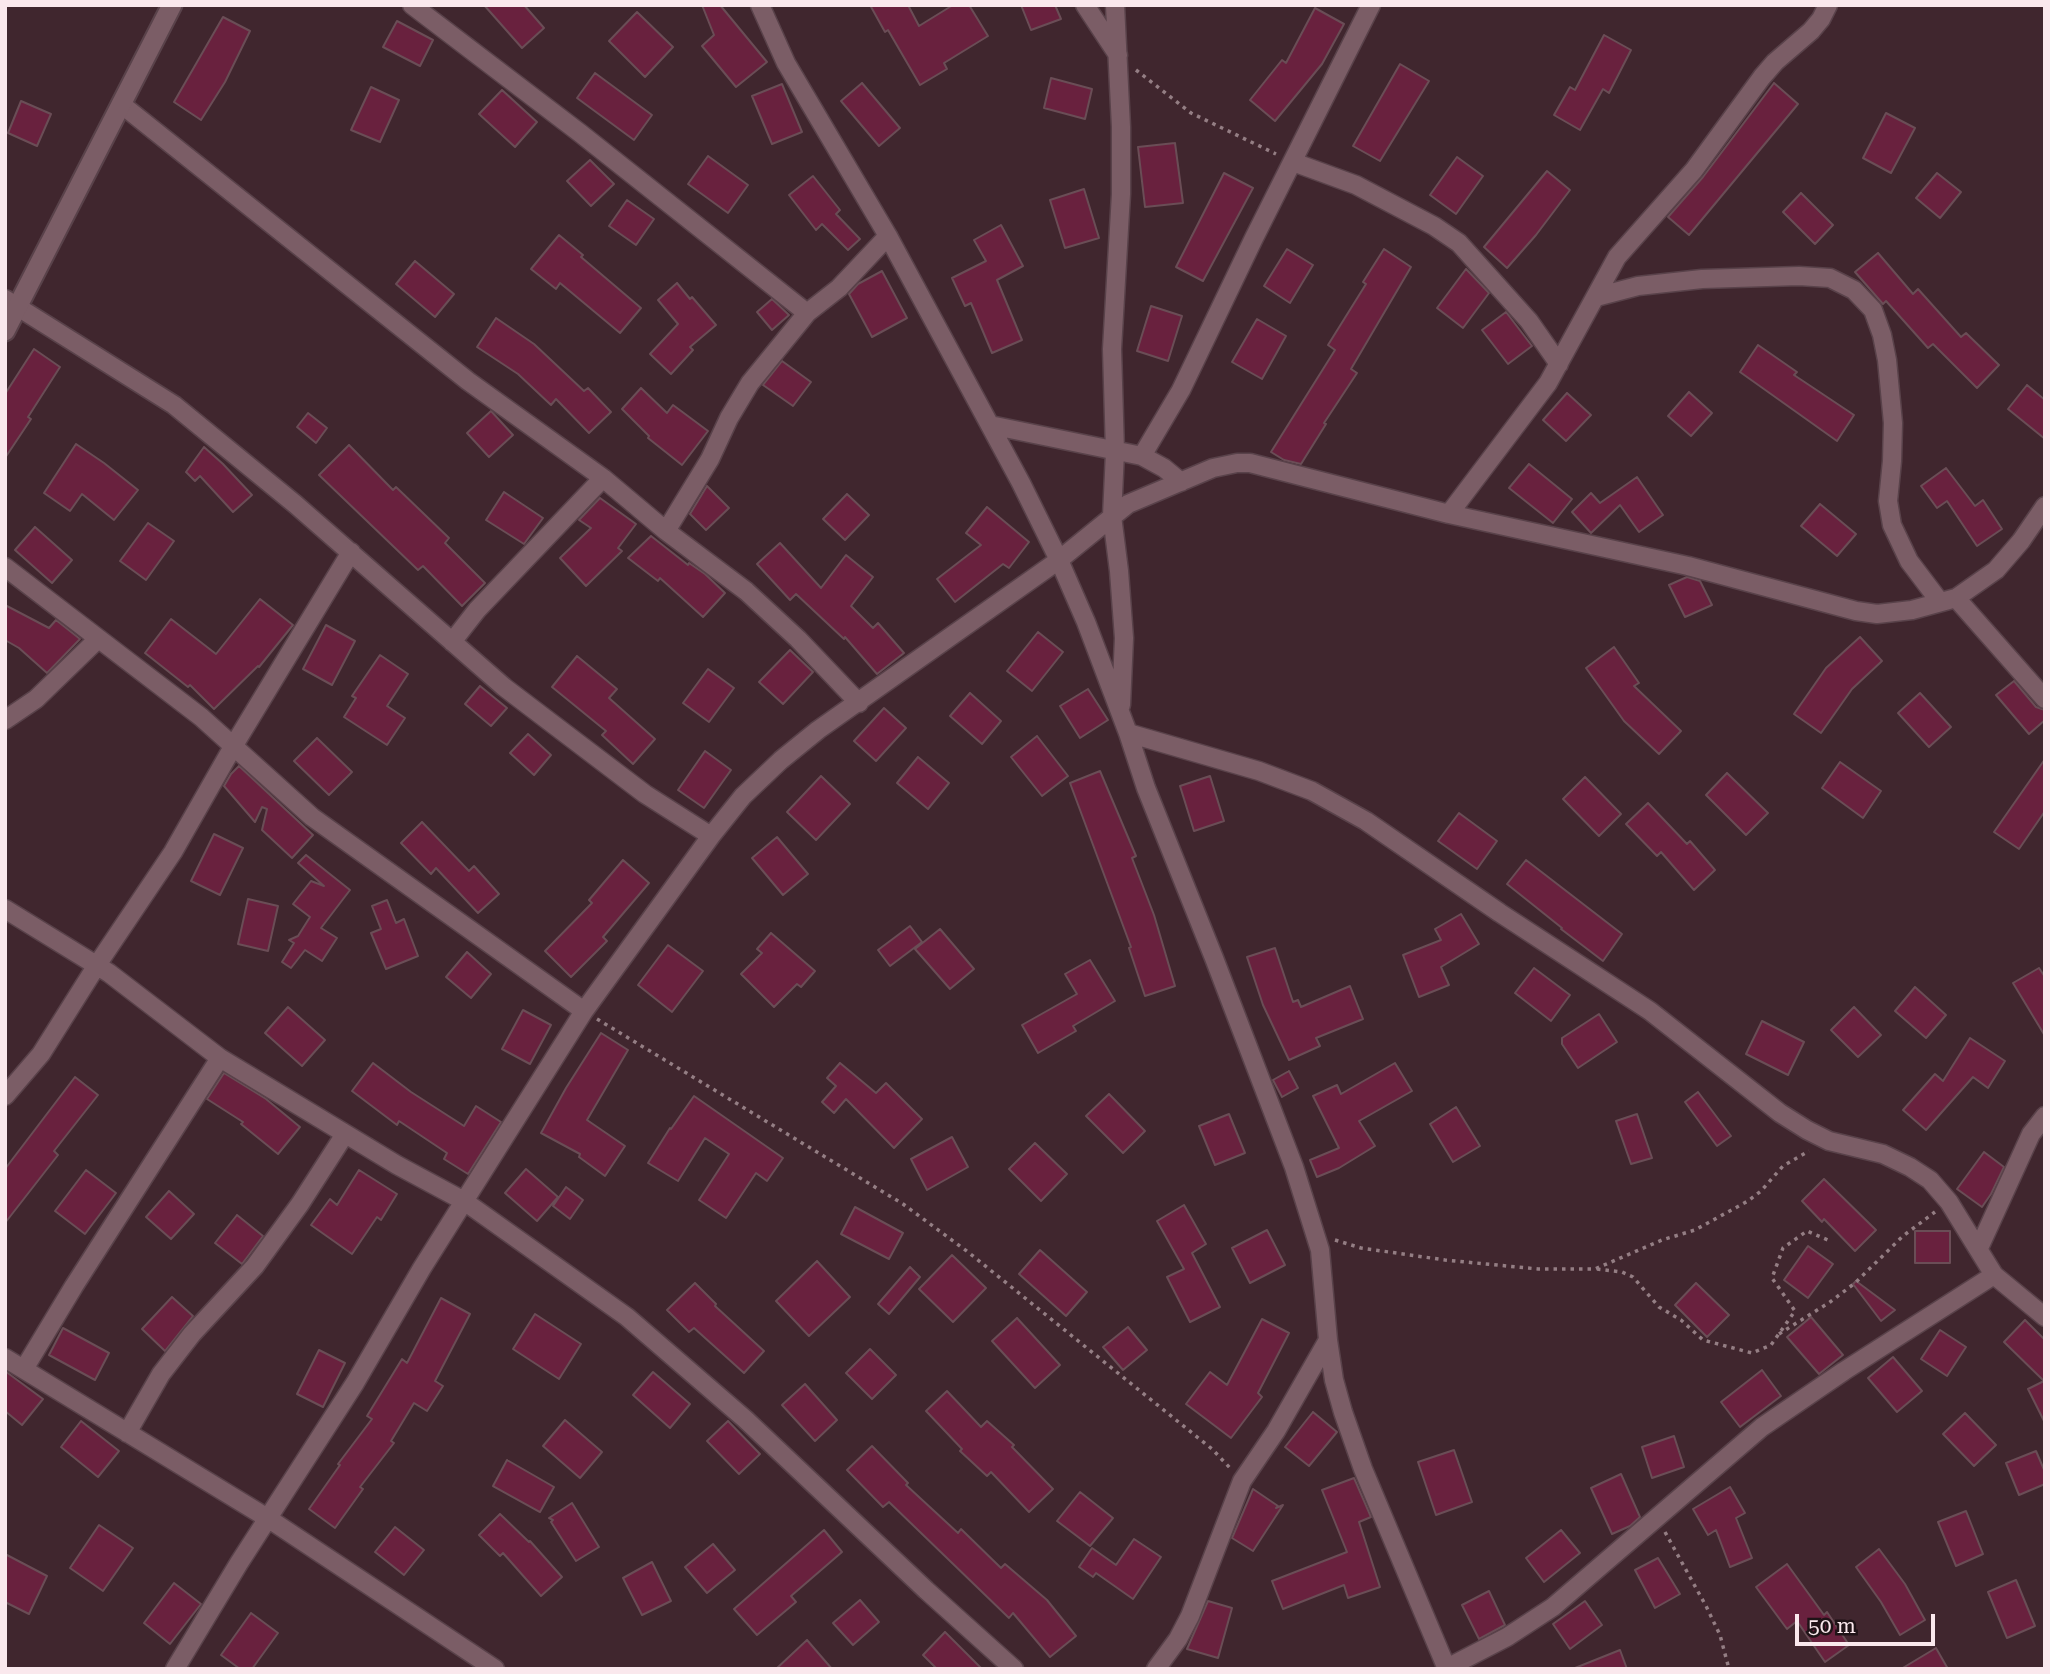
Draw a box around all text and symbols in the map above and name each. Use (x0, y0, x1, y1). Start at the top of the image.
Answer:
scale bar (1798, 1600, 1938, 1644)
text: 50 m (1808, 1614, 1856, 1638)

